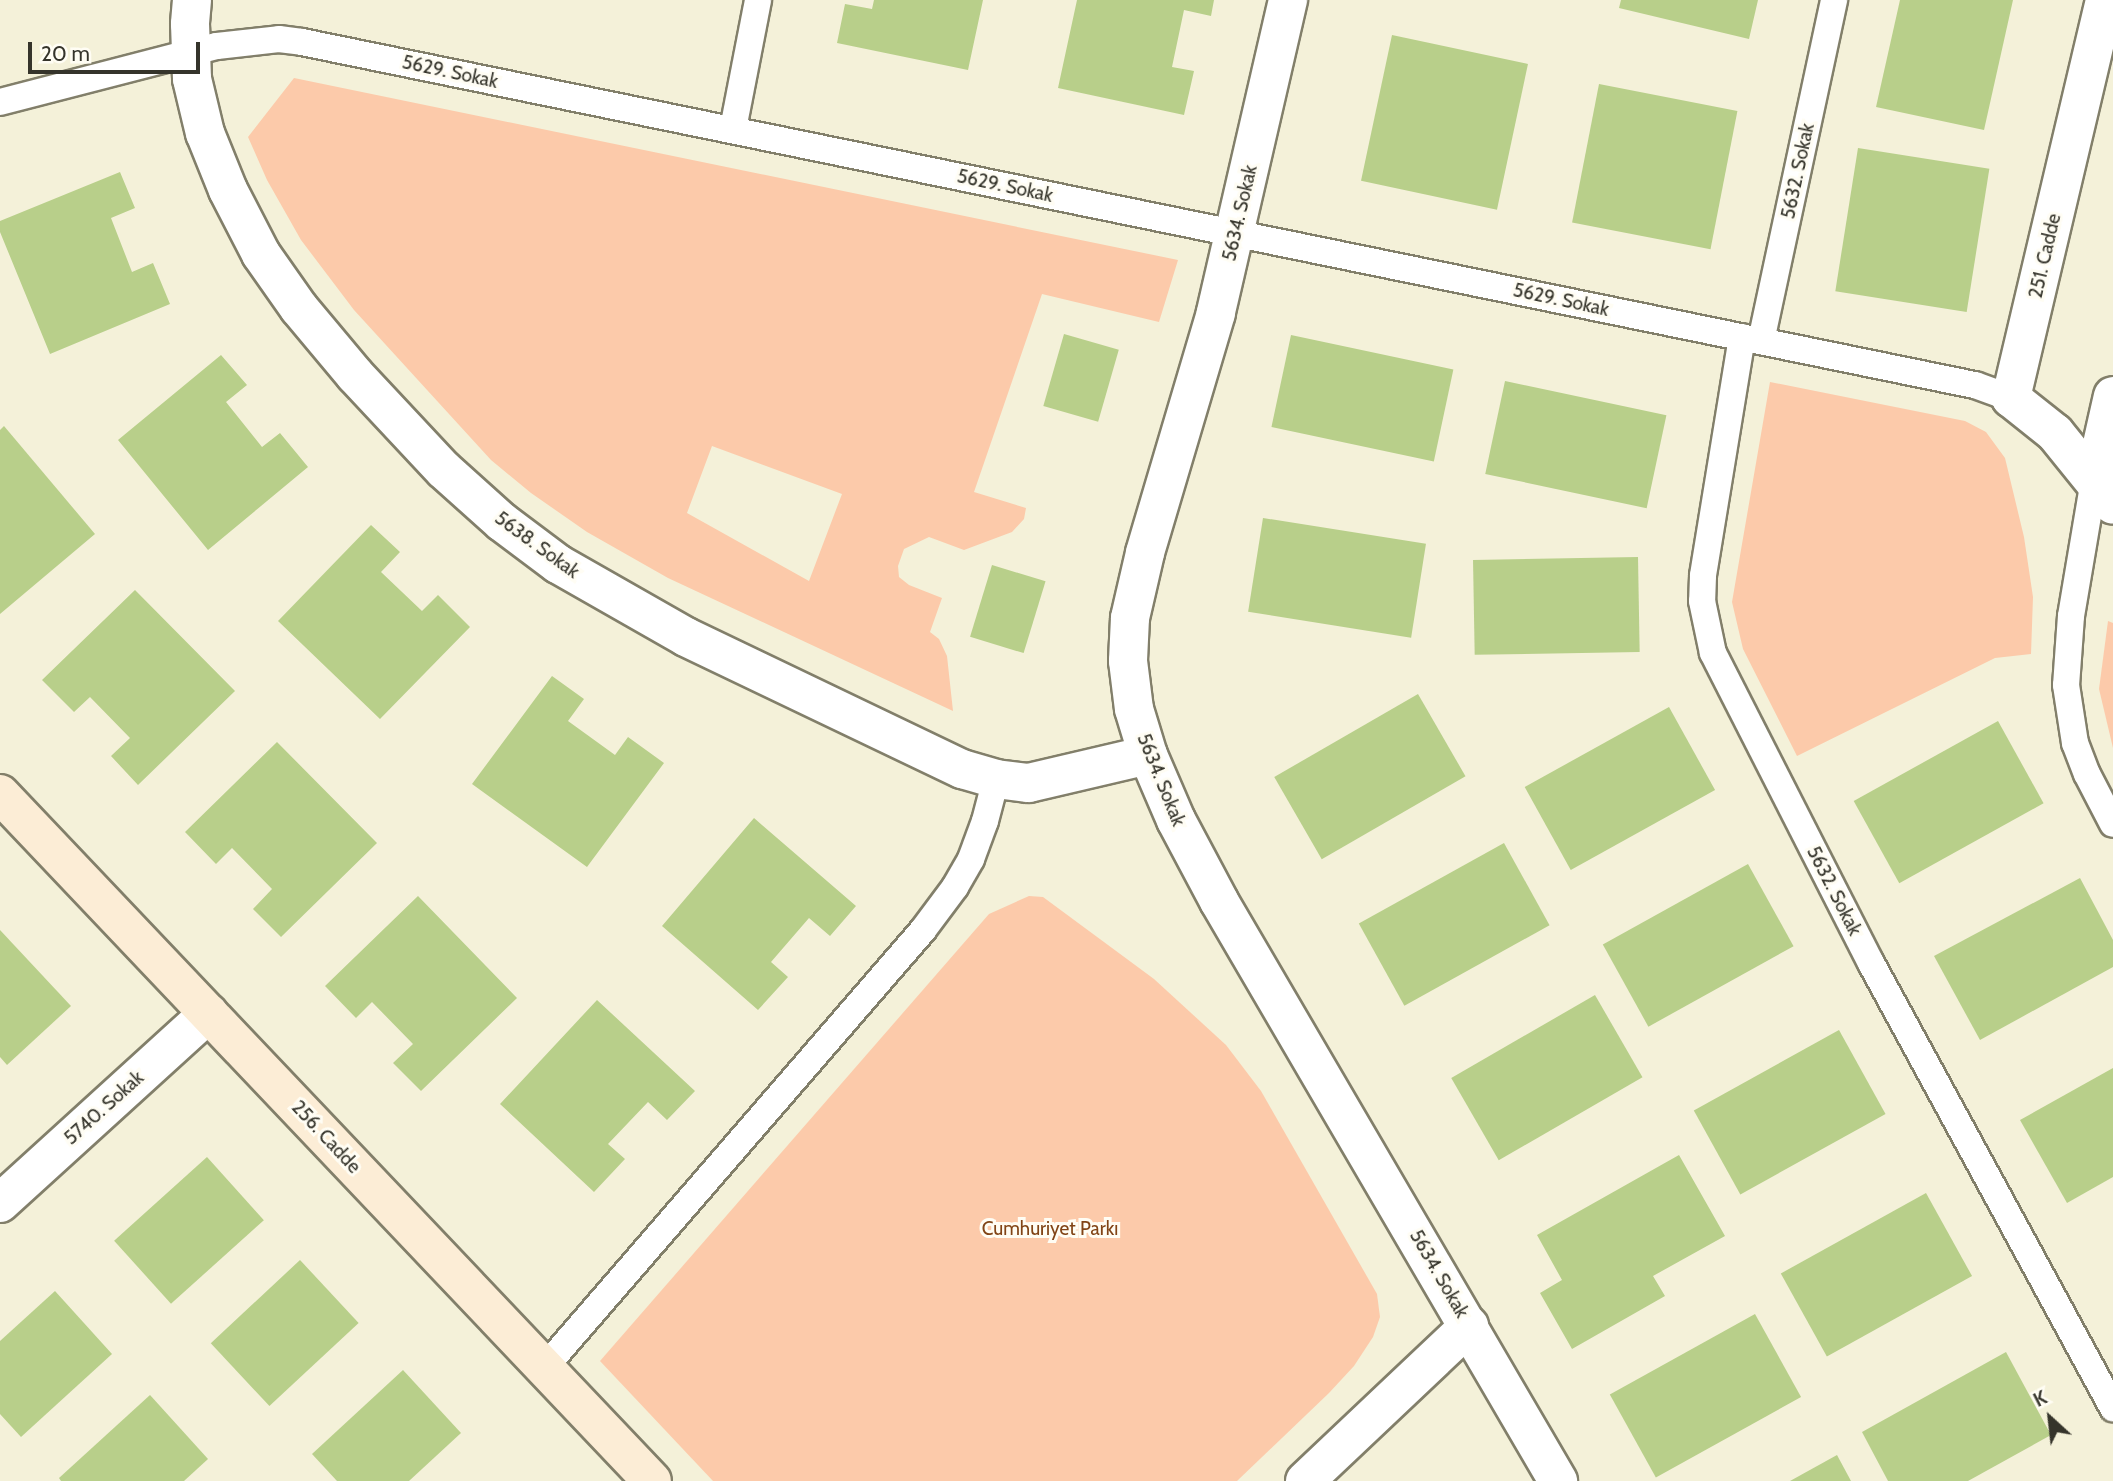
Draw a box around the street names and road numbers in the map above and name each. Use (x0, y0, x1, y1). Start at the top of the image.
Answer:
street label: 5629. Sokak (400, 51, 500, 93)
street label: 5632. Sokak (1777, 121, 1819, 221)
street label: 5634. Sokak (1218, 163, 1262, 263)
street label: 5629. Sokak (955, 165, 1055, 207)
street label: 251. Cadde (2024, 211, 2066, 301)
street label: 5629. Sokak (1511, 279, 1611, 321)
street label: 5638. Sokak (490, 507, 584, 583)
street label: 5634. Sokak (1132, 730, 1190, 830)
street label: 5632. Sokak (1802, 843, 1866, 939)
street label: 5740. Sokak (60, 1066, 148, 1150)
street label: 256. Cadde (287, 1096, 365, 1178)
street label: 5634. Sokak (1405, 1226, 1473, 1322)

